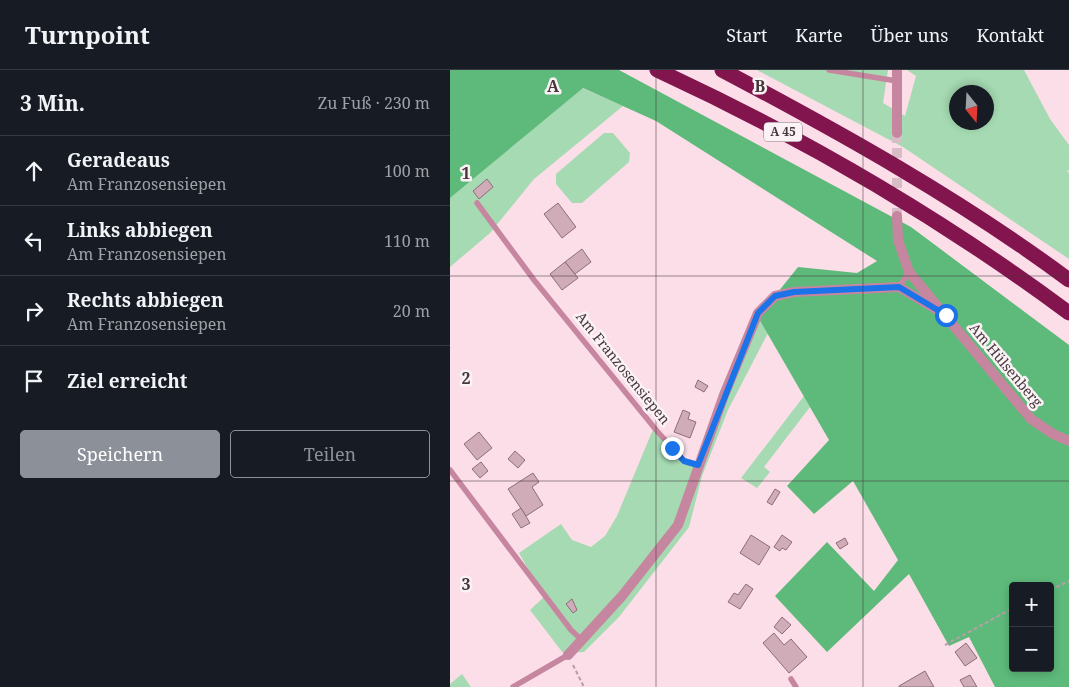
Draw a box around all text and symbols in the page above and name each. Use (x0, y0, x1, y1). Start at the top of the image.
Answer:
text: Turnpoint (25, 18, 150, 51)
text: Start (726, 23, 767, 47)
text: Karte (795, 23, 843, 47)
text: Über uns (871, 23, 948, 47)
text: Kontakt (976, 23, 1044, 47)
text: A (547, 75, 560, 97)
text: B (755, 75, 766, 97)
north arrow (949, 85, 994, 130)
text: 3 Min. (20, 89, 85, 117)
text: Zu Fuß · 230 m (318, 92, 430, 114)
road number: A 45 (764, 122, 802, 142)
text: Geradeaus (67, 147, 170, 173)
icon: ahead (20, 157, 48, 185)
text: 100 m (384, 160, 430, 182)
text: 1 (461, 162, 471, 184)
text: Am Franzosensiepen (67, 173, 227, 195)
text: Links abbiegen (67, 217, 213, 243)
icon: left (20, 227, 48, 255)
text: 110 m (384, 230, 430, 252)
text: Am Franzosensiepen (67, 243, 227, 265)
text: Rechts abbiegen (67, 287, 224, 313)
icon: right (20, 297, 48, 325)
text: 20 m (393, 300, 430, 322)
route start (935, 304, 958, 327)
street label: Am Franzosensiepen (572, 307, 675, 428)
text: Am Franzosensiepen (67, 313, 227, 335)
street label: Am Hülsenberg (966, 319, 1047, 411)
icon: arrive (20, 367, 48, 395)
text: 2 (461, 367, 471, 389)
text: Ziel erreicht (67, 368, 188, 394)
button: Speichern (20, 430, 220, 478)
button: Teilen (230, 430, 430, 478)
route end (661, 437, 684, 460)
text: 3 (461, 573, 471, 595)
map controls (1009, 582, 1054, 672)
button: + (1009, 582, 1054, 627)
button: − (1009, 627, 1054, 672)

